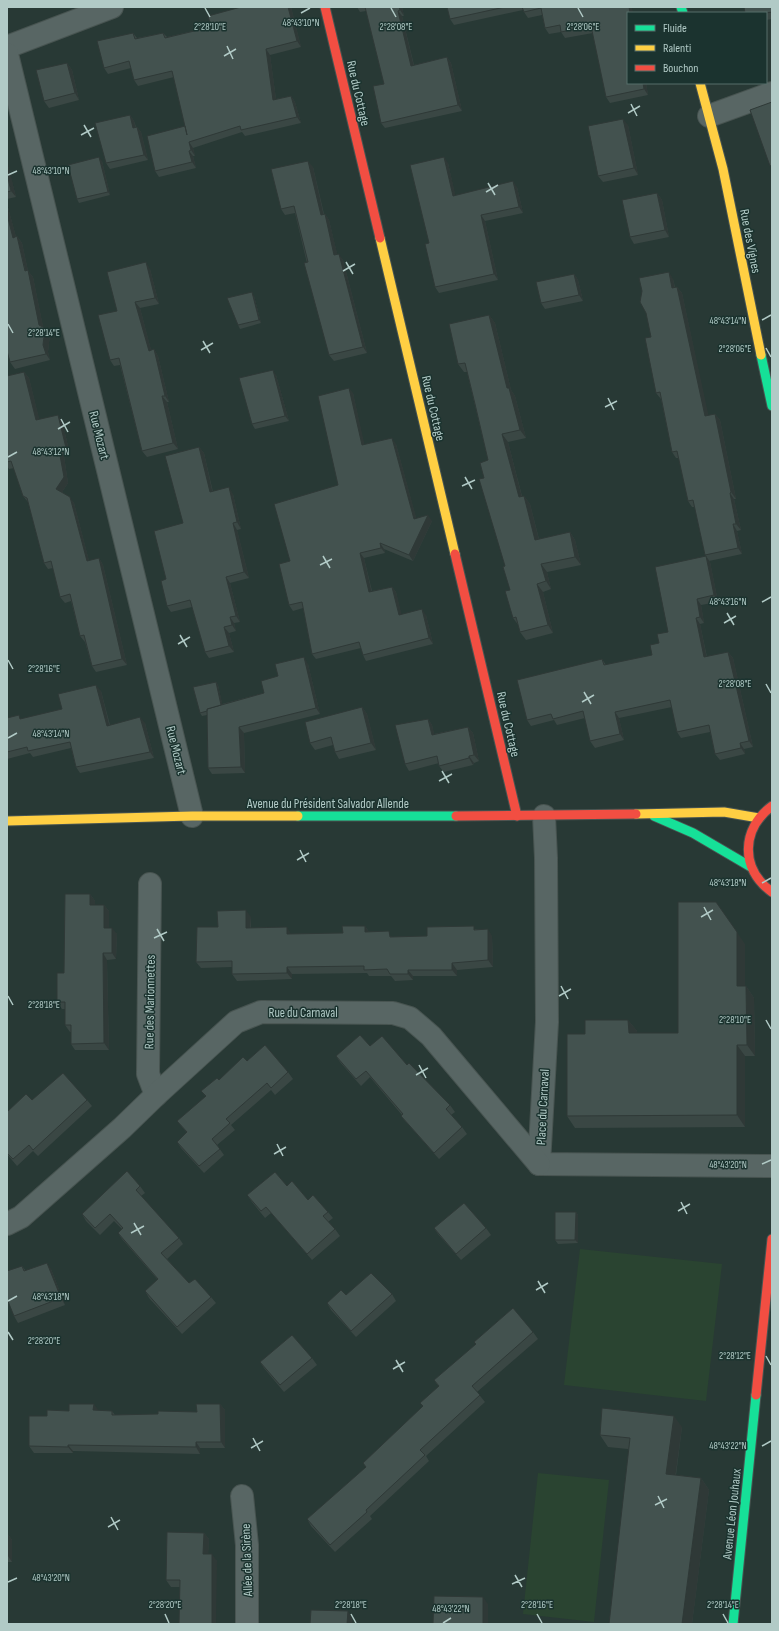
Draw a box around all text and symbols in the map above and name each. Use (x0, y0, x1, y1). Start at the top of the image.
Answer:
legend (627, 12, 767, 84)
text: 48°43'10"N (282, 17, 320, 29)
text: 2°28'10"E (194, 21, 226, 33)
text: 2°28'08"E (380, 21, 412, 33)
text: 2°28'06"E (567, 21, 599, 33)
text: Fluide (663, 21, 687, 36)
text: Ralenti (663, 41, 691, 56)
street label: Rue du Cottage (343, 59, 373, 127)
text: Bouchon (663, 61, 698, 76)
text: 48°43'10"N (32, 165, 70, 177)
street label: Rue des Vignes (736, 208, 764, 275)
text: 48°43'14"N (710, 315, 746, 327)
text: 2°28'14"E (28, 327, 60, 339)
text: 2°28'06"E (719, 343, 751, 355)
street label: Rue du Cottage (418, 374, 448, 442)
street label: Rue Mozart (85, 409, 113, 461)
text: 48°43'12"N (33, 446, 69, 458)
text: 48°43'16"N (710, 596, 747, 608)
text: 2°28'16"E (28, 663, 60, 675)
text: 2°28'08"E (719, 678, 751, 690)
street label: Rue du Cottage (493, 690, 523, 758)
street label: Rue Mozart (162, 724, 190, 776)
text: 48°43'14"N (33, 728, 69, 740)
street label: Avenue du Président Salvador Allende (246, 796, 409, 812)
text: 48°43'18"N (710, 877, 746, 889)
street label: Rue des Marionnettes (141, 954, 159, 1049)
text: 2°28'18"E (28, 999, 60, 1011)
street label: Rue du Carnaval (268, 1005, 338, 1021)
text: 2°28'10"E (719, 1014, 751, 1026)
street label: Place du Carnaval (533, 1069, 553, 1145)
text: 48°43'20"N (709, 1159, 747, 1171)
text: 48°43'18"N (33, 1291, 69, 1303)
text: 2°28'20"E (28, 1335, 60, 1347)
text: 2°28'12"E (719, 1350, 751, 1362)
text: 48°43'22"N (709, 1440, 747, 1452)
street label: Avenue Léon Jouhaux (719, 1468, 745, 1561)
street label: Allée de la Sirène (238, 1523, 256, 1598)
text: 48°43'20"N (32, 1572, 70, 1584)
text: 2°28'20"E (149, 1599, 181, 1611)
text: 2°28'18"E (335, 1599, 367, 1611)
text: 2°28'16"E (521, 1599, 553, 1611)
text: 2°28'14"E (707, 1599, 739, 1611)
text: 48°43'22"N (432, 1603, 470, 1615)

